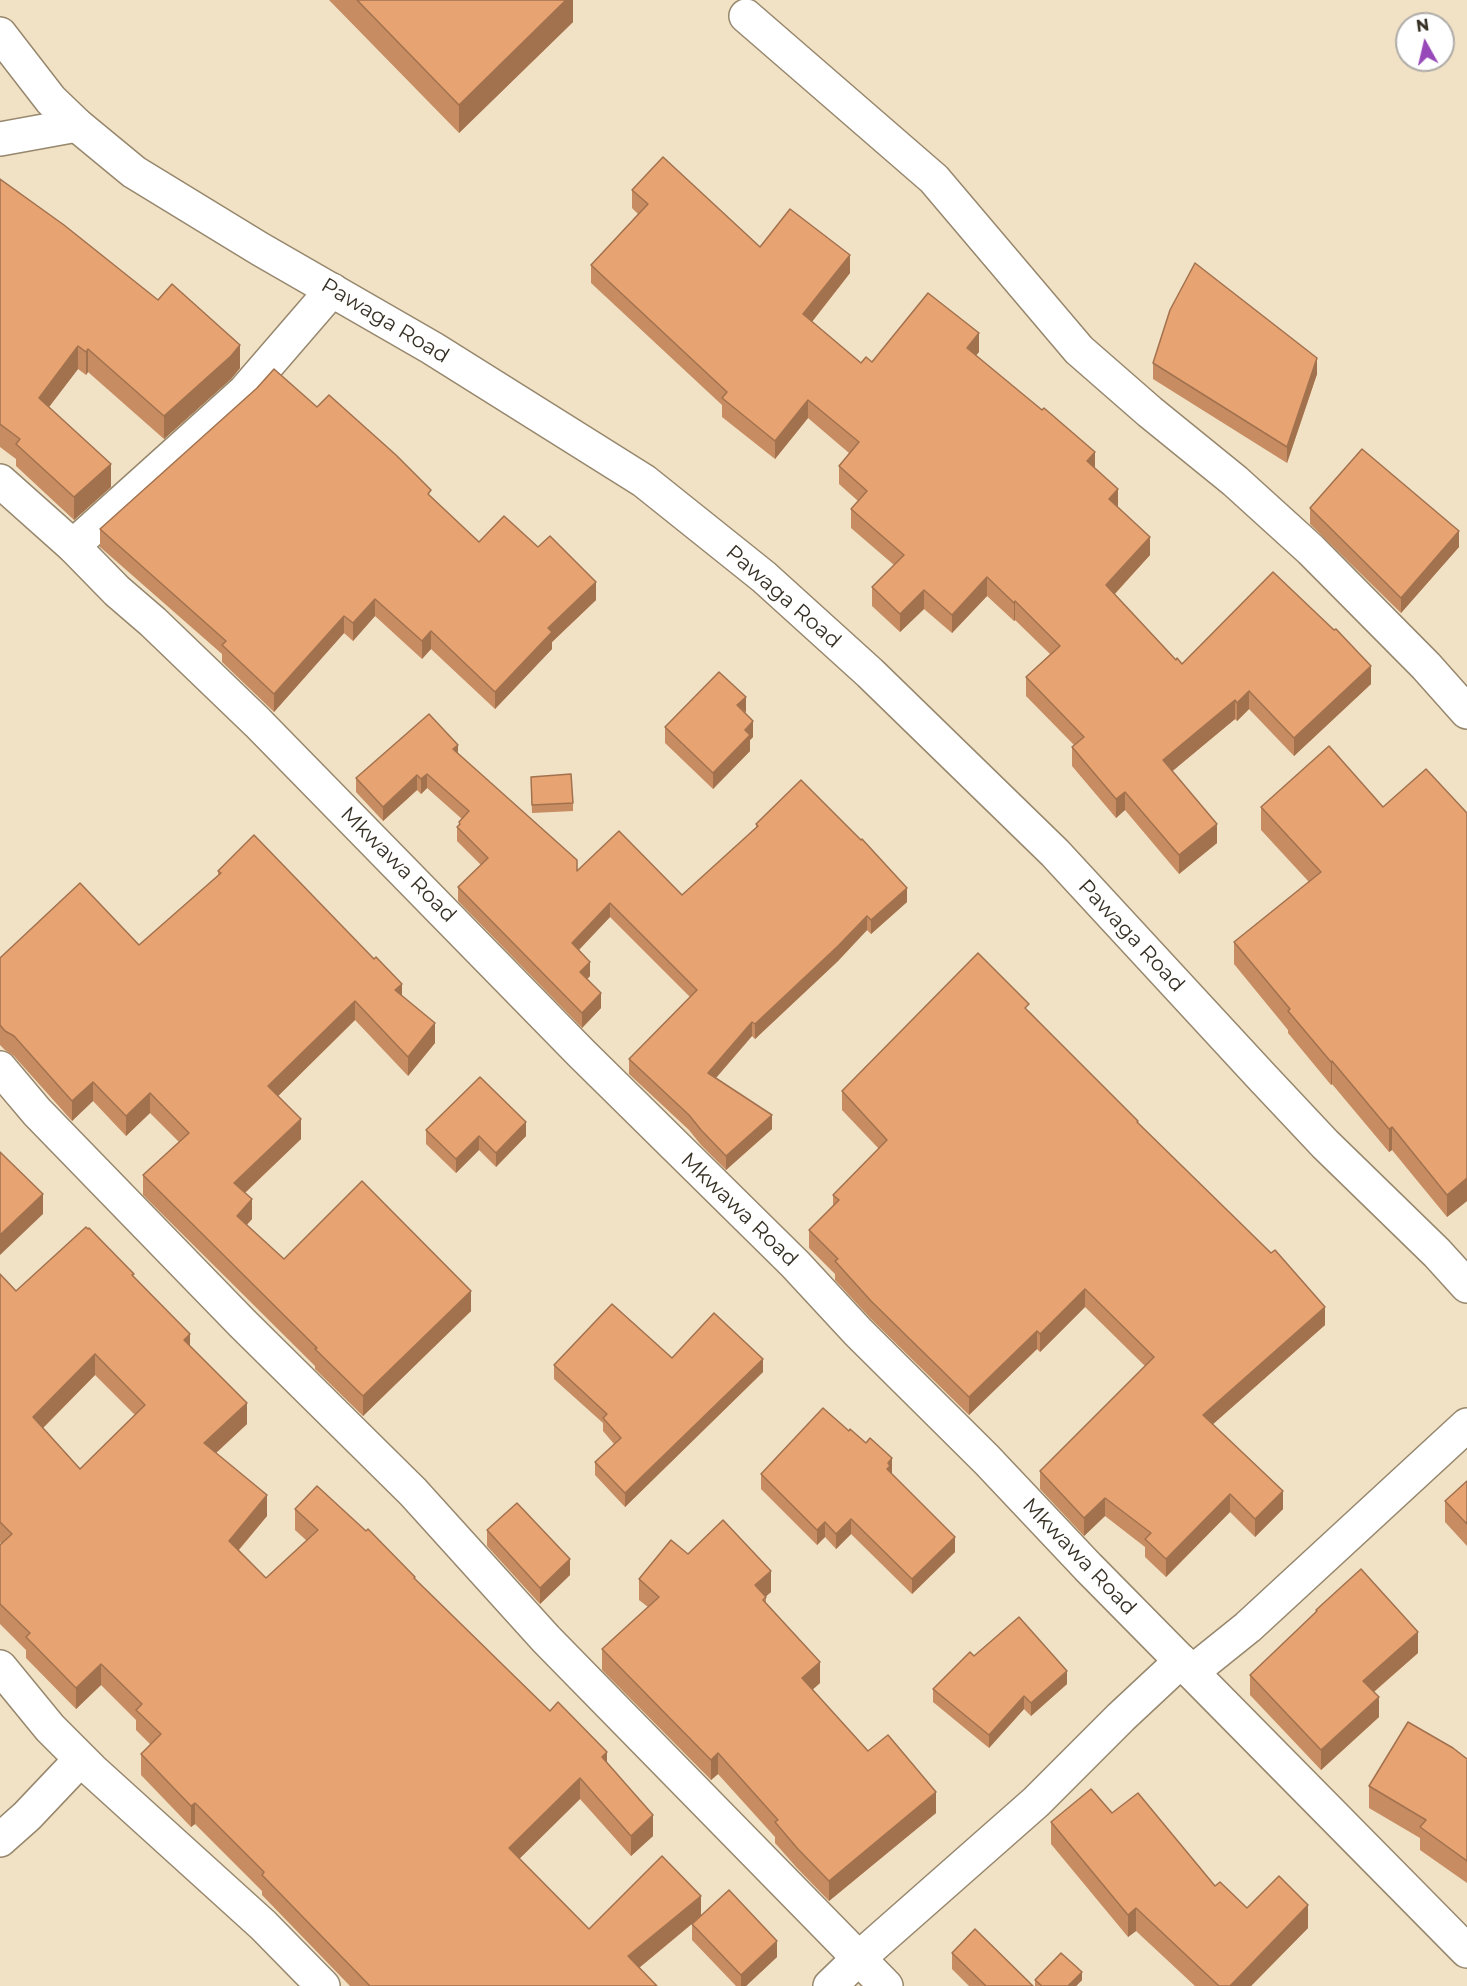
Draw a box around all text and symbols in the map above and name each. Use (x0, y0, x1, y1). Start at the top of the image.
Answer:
north arrow (1395, 12, 1455, 72)
text: N (1415, 15, 1430, 36)
street label: Pawaga Road (317, 273, 453, 369)
street label: Pawaga Road (720, 540, 846, 654)
street label: Mkwawa Road (335, 802, 461, 928)
street label: Pawaga Road (1072, 875, 1190, 997)
street label: Mkwawa Road (675, 1148, 803, 1272)
street label: Mkwawa Road (1017, 1493, 1141, 1621)

